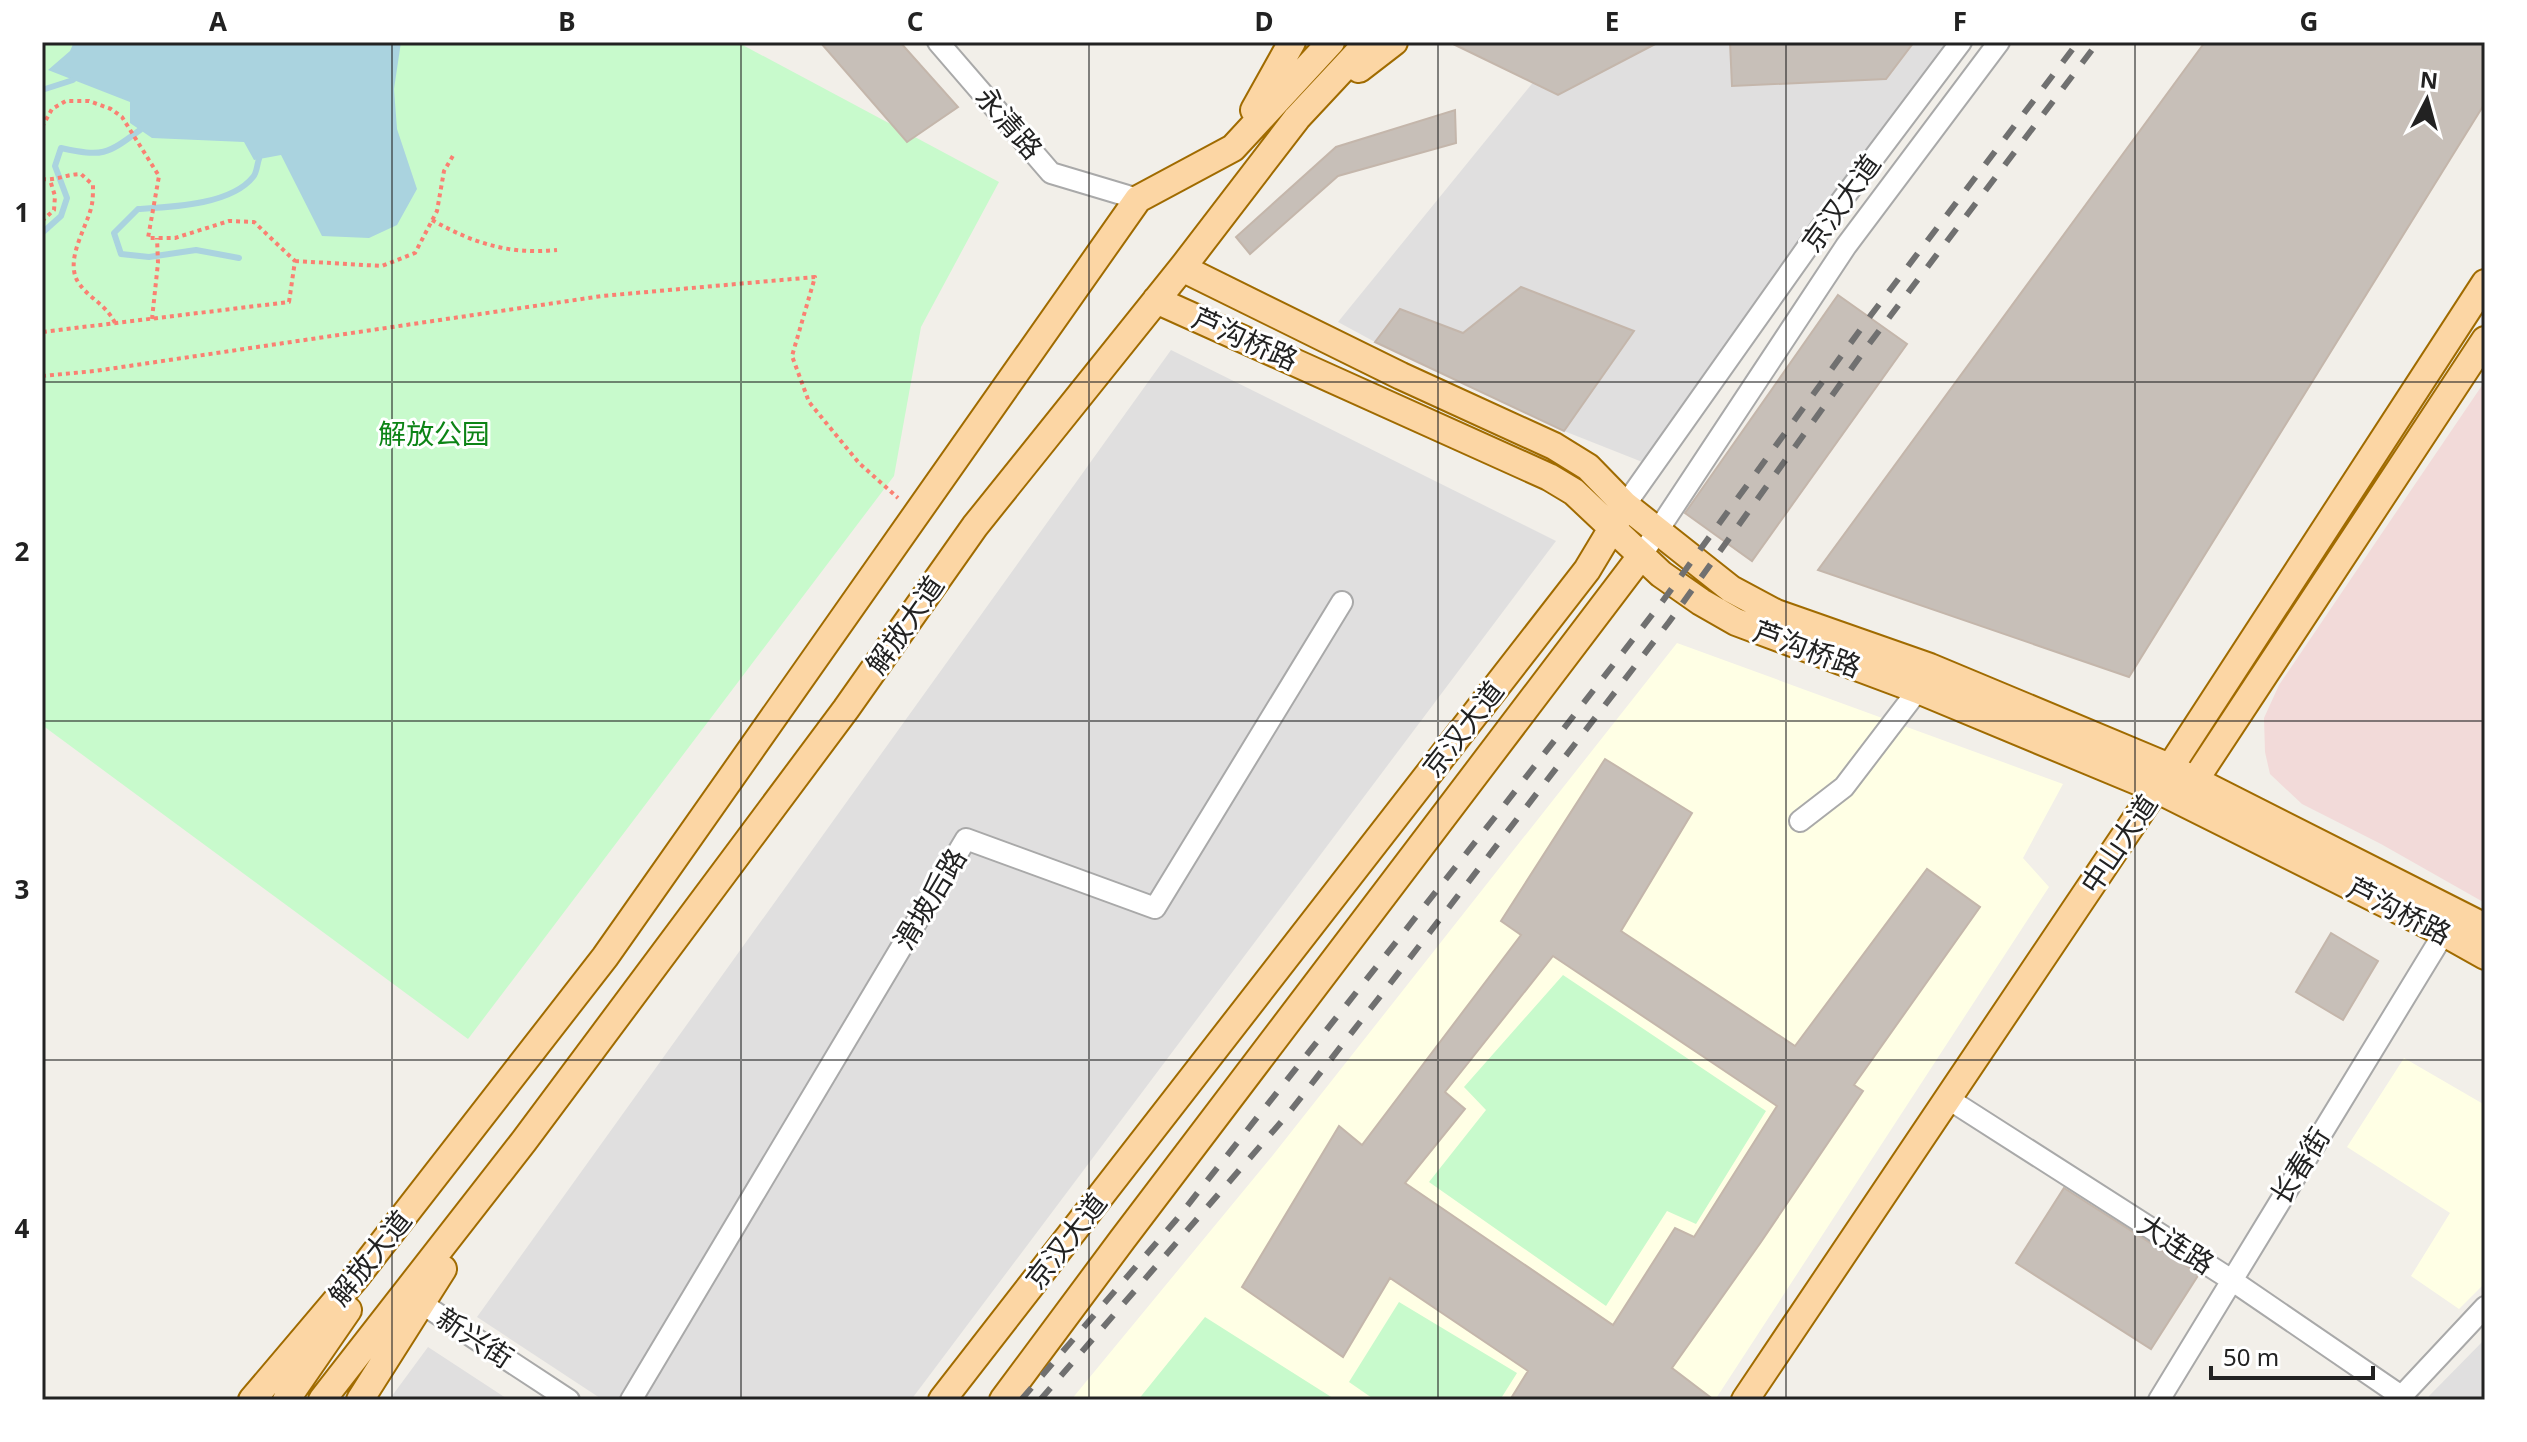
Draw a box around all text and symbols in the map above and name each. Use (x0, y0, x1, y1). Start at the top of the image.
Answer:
text: A (209, 3, 227, 39)
text: B (558, 3, 576, 39)
text: C (907, 3, 923, 39)
text: D (1254, 3, 1274, 39)
text: E (1605, 3, 1619, 39)
text: F (1953, 3, 1967, 39)
text: G (2300, 3, 2318, 39)
north arrow (2387, 60, 2467, 140)
text: N (2419, 63, 2440, 95)
street label: 永清路 (968, 78, 1052, 167)
street label: 京汉大道 (1792, 146, 1888, 259)
text: 1 (15, 194, 29, 230)
street label: 芦沟桥路 (1187, 298, 1304, 378)
park label: 解放公园 (378, 414, 490, 452)
text: 2 (15, 533, 30, 569)
street label: 解放大道 (856, 568, 952, 681)
street label: 芦沟桥路 (1748, 611, 1866, 685)
street label: 京汉大道 (1413, 673, 1512, 784)
street label: 中山大道 (2071, 786, 2165, 900)
street label: 滑坡后路 (884, 841, 974, 956)
street label: 芦沟桥路 (2341, 868, 2458, 952)
text: 3 (15, 871, 29, 907)
street label: 长春街 (2261, 1120, 2338, 1211)
street label: 京汉大道 (1016, 1185, 1115, 1296)
street label: 解放大道 (319, 1202, 419, 1313)
street label: 大连路 (2131, 1204, 2222, 1282)
text: 4 (15, 1210, 30, 1246)
street label: 新兴街 (430, 1298, 521, 1376)
scale bar (2211, 1330, 2373, 1380)
text: 50 m (2223, 1340, 2279, 1373)

